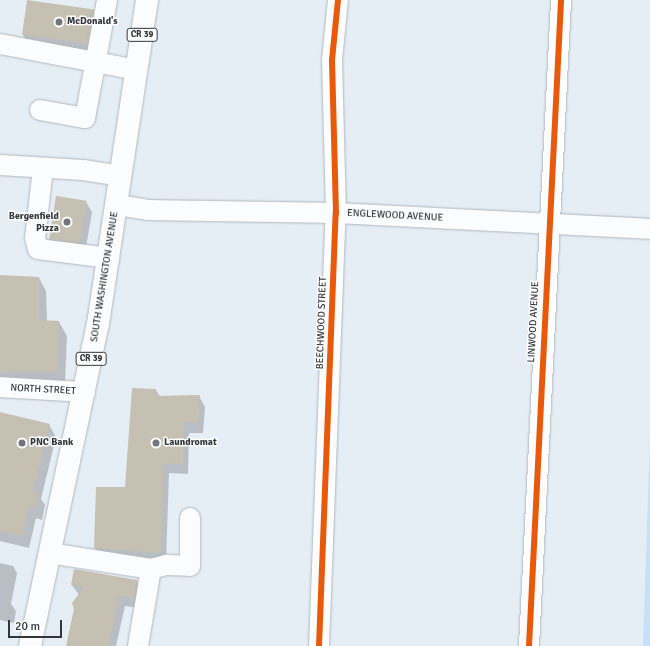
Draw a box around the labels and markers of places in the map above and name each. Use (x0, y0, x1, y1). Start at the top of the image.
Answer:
place label: McDonald's (67, 16, 118, 28)
marker: McDonald's (54, 17, 64, 27)
place label: Bergenfield Pizza (9, 210, 59, 234)
marker: Bergenfield Pizza (62, 217, 72, 227)
place label: PNC Bank (30, 437, 73, 449)
place label: Laundromat (164, 437, 217, 449)
marker: PNC Bank (17, 438, 27, 448)
marker: Laundromat (151, 438, 161, 448)

